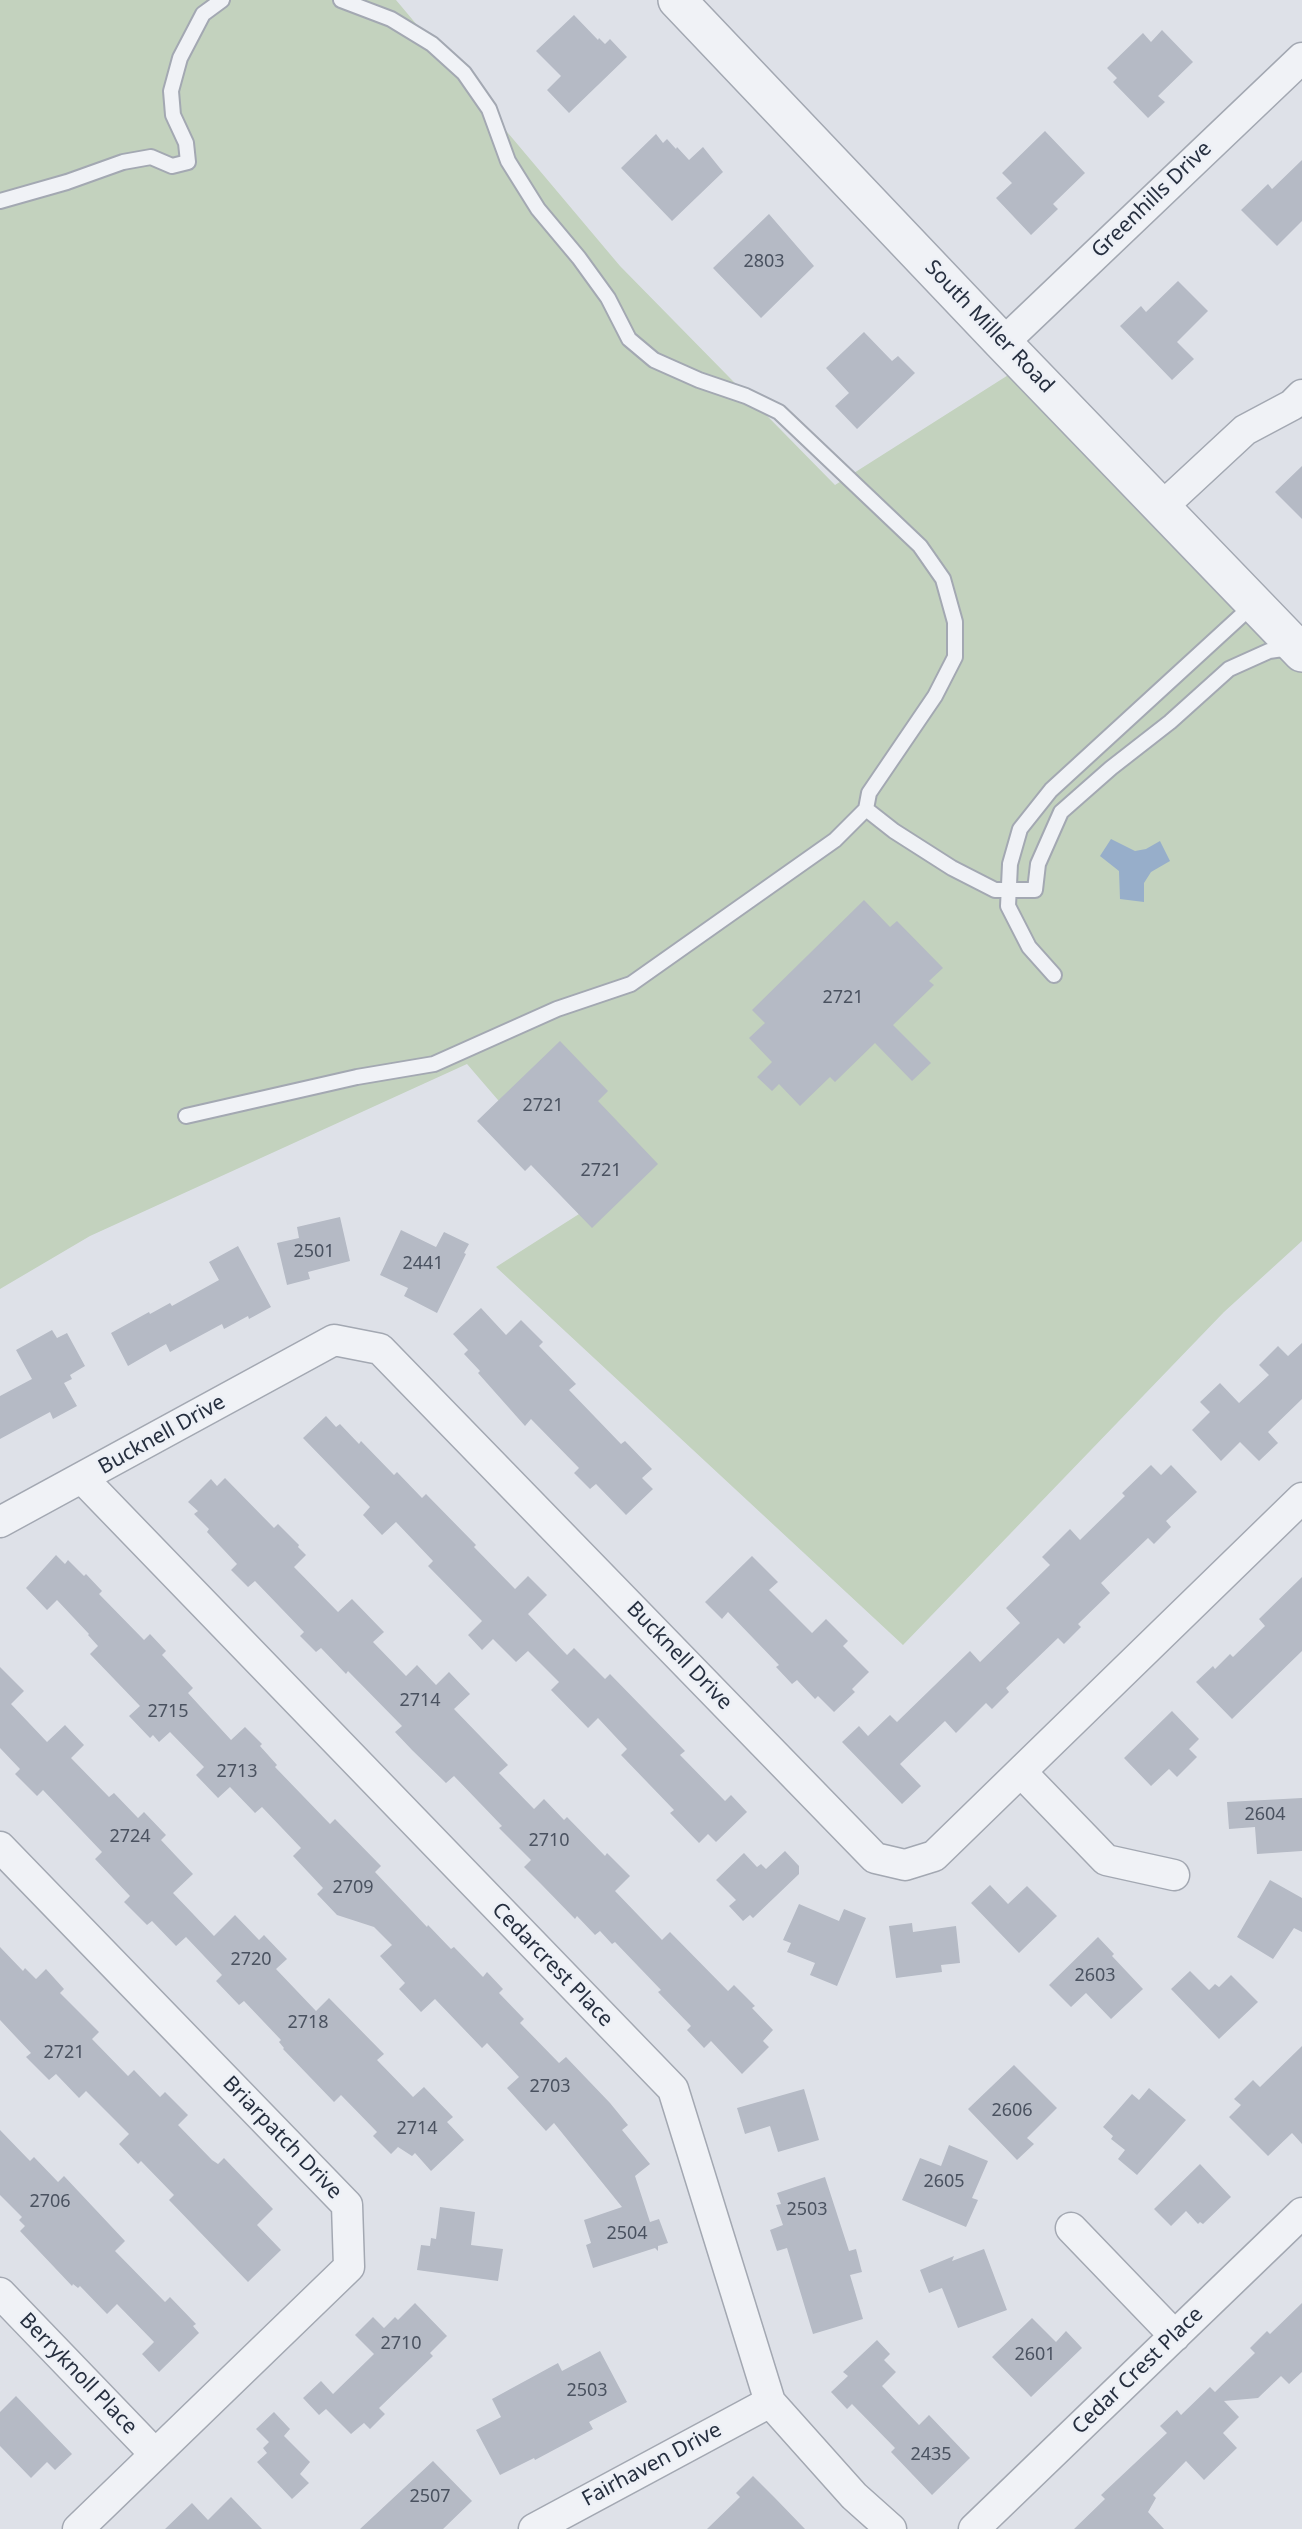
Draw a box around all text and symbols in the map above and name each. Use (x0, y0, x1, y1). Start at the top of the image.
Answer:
street label: Greenhills Drive (1087, 136, 1217, 264)
house number: 2803 (743, 251, 785, 273)
street label: South Miller Road (919, 255, 1059, 399)
house number: 2721 (822, 987, 864, 1009)
house number: 2721 (522, 1095, 564, 1117)
house number: 2721 (580, 1160, 622, 1182)
house number: 2501 (293, 1241, 335, 1263)
house number: 2441 (402, 1253, 444, 1275)
street label: Bucknell Drive (94, 1390, 230, 1480)
street label: Bucknell Drive (621, 1597, 737, 1715)
house number: 2714 (399, 1690, 441, 1712)
house number: 2715 (147, 1701, 189, 1723)
house number: 2713 (216, 1761, 258, 1783)
house number: 2604 (1244, 1804, 1286, 1826)
house number: 2724 (109, 1826, 151, 1848)
house number: 2710 (528, 1830, 570, 1852)
house number: 2709 (332, 1877, 374, 1899)
street label: Cedarcrest Place (486, 1898, 618, 2032)
house number: 2720 (230, 1949, 272, 1971)
house number: 2603 (1074, 1965, 1116, 1987)
house number: 2718 (287, 2012, 329, 2034)
house number: 2721 (43, 2042, 85, 2064)
street label: Briarpatch Drive (217, 2071, 347, 2205)
house number: 2703 (529, 2076, 571, 2098)
house number: 2606 (991, 2100, 1033, 2122)
house number: 2714 (396, 2118, 438, 2140)
house number: 2605 (923, 2171, 965, 2193)
house number: 2706 (29, 2191, 71, 2213)
house number: 2503 (786, 2199, 828, 2221)
house number: 2504 (606, 2223, 648, 2245)
street label: Cedar Crest Place (1067, 2302, 1209, 2440)
street label: Berryknoll Place (14, 2308, 142, 2440)
house number: 2710 (380, 2333, 422, 2355)
house number: 2601 (1014, 2344, 1056, 2366)
house number: 2503 (566, 2380, 608, 2402)
street label: Fairhaven Drive (578, 2418, 726, 2512)
house number: 2435 (910, 2444, 952, 2466)
house number: 2507 (409, 2486, 451, 2508)

